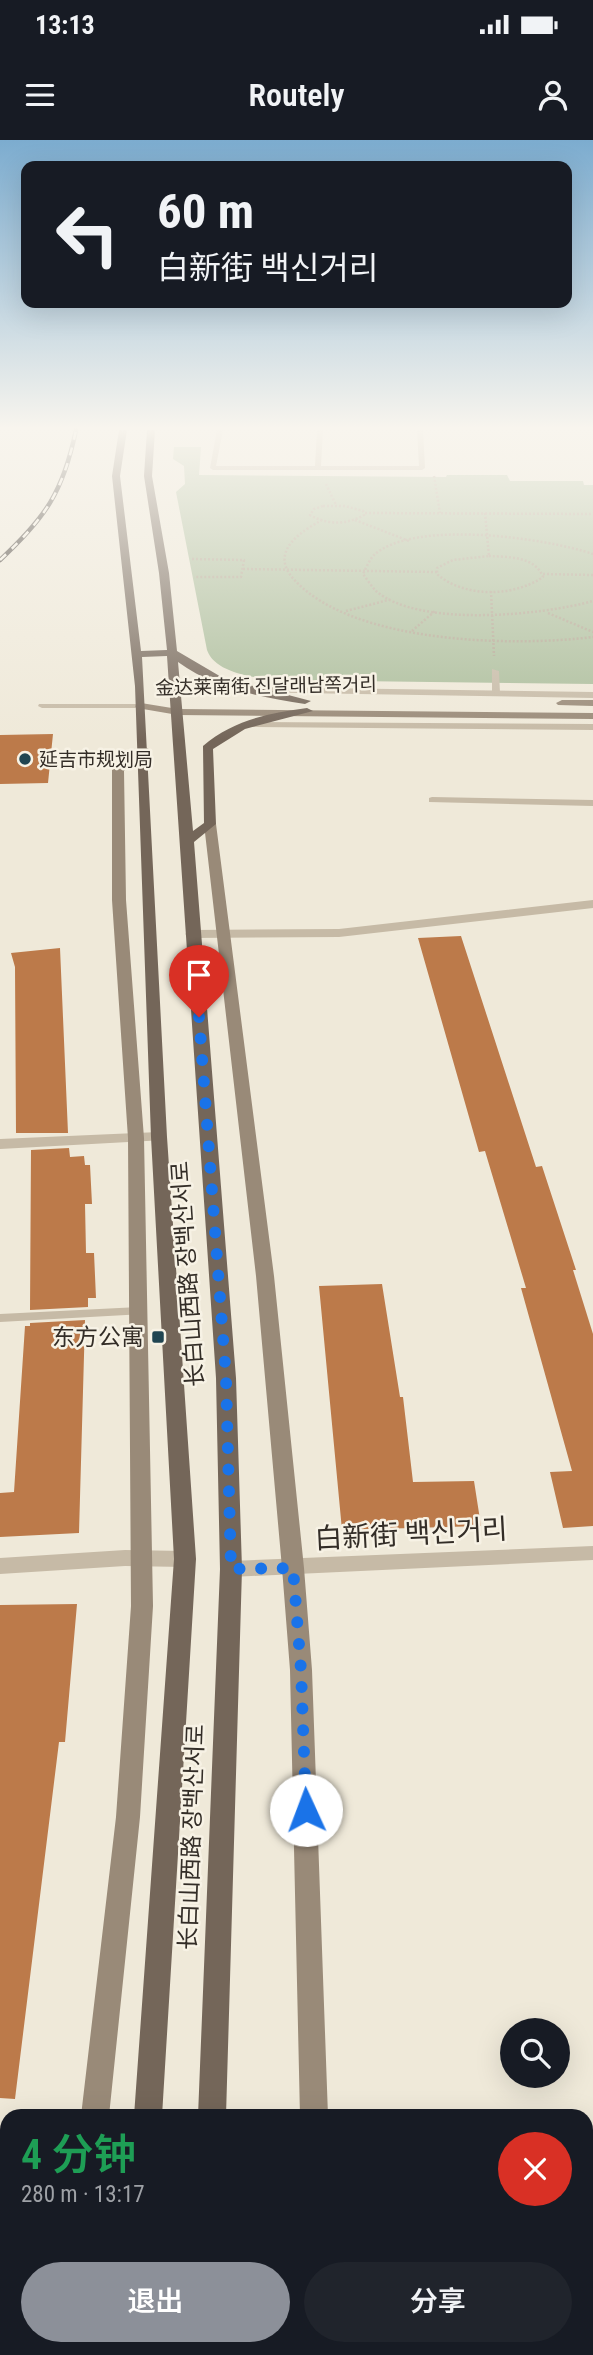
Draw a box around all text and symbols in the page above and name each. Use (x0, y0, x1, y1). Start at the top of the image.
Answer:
text: 13:13 (35, 10, 95, 40)
icon: menu (21, 76, 59, 114)
text: Routely (248, 76, 345, 114)
icon: person (534, 76, 572, 114)
text: 60 m (157, 183, 254, 240)
icon: left (42, 189, 133, 280)
text: 白新街 백신거리 (157, 249, 378, 287)
street label: 金达莱南街 진달래남쪽거리 (155, 673, 377, 699)
place label: 延吉市规划局 (39, 748, 153, 771)
marker: 延吉市规划局 (17, 751, 33, 767)
pin (169, 945, 229, 1017)
icon: arrive (180, 956, 218, 994)
street label: 长白山西路 장백산서로 (167, 1160, 209, 1388)
place label: 东方公寓 (52, 1324, 144, 1351)
marker: 东方公寓 (150, 1329, 166, 1345)
street label: 白新街 백신거리 (314, 1512, 508, 1556)
street label: 长白山西路 장백산서로 (175, 1724, 209, 1950)
position arrow (269, 1773, 343, 1847)
map controls (500, 2018, 570, 2088)
button: search (500, 2018, 570, 2088)
text: 4 分钟 (21, 2130, 136, 2179)
button: close (498, 2132, 572, 2206)
text: 280 m · 13:17 (21, 2181, 145, 2208)
button: 退出 (21, 2262, 290, 2342)
button: 分享 (304, 2262, 572, 2342)

